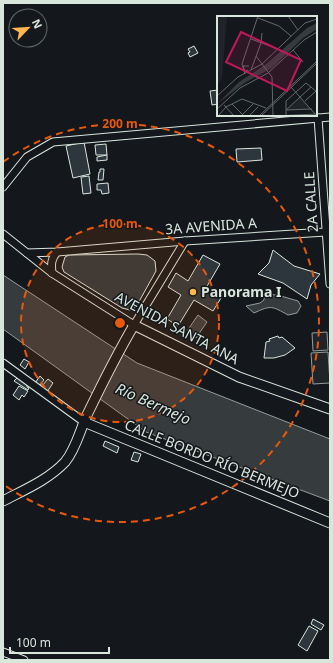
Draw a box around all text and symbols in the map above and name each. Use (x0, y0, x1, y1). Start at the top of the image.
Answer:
north arrow (8, 8, 48, 48)
text: N (29, 16, 46, 31)
inset map (217, 16, 317, 116)
text: 200 m (102, 115, 138, 132)
street label: 2A CALLE (299, 171, 322, 233)
street label: 3A AVENIDA A (164, 213, 258, 238)
text: 100 m (102, 215, 138, 232)
place label: Panorama I (201, 282, 281, 301)
street label: AVENIDA SANTA ANA (112, 287, 243, 368)
marker: Panorama I (188, 287, 198, 297)
centre of rings (113, 316, 127, 330)
water label: Río Bermejo (113, 378, 194, 429)
street label: CALLE BORDO RÍO BERMEJO (122, 415, 303, 502)
scale bar (10, 629, 109, 655)
text: 100 m (16, 634, 51, 651)

